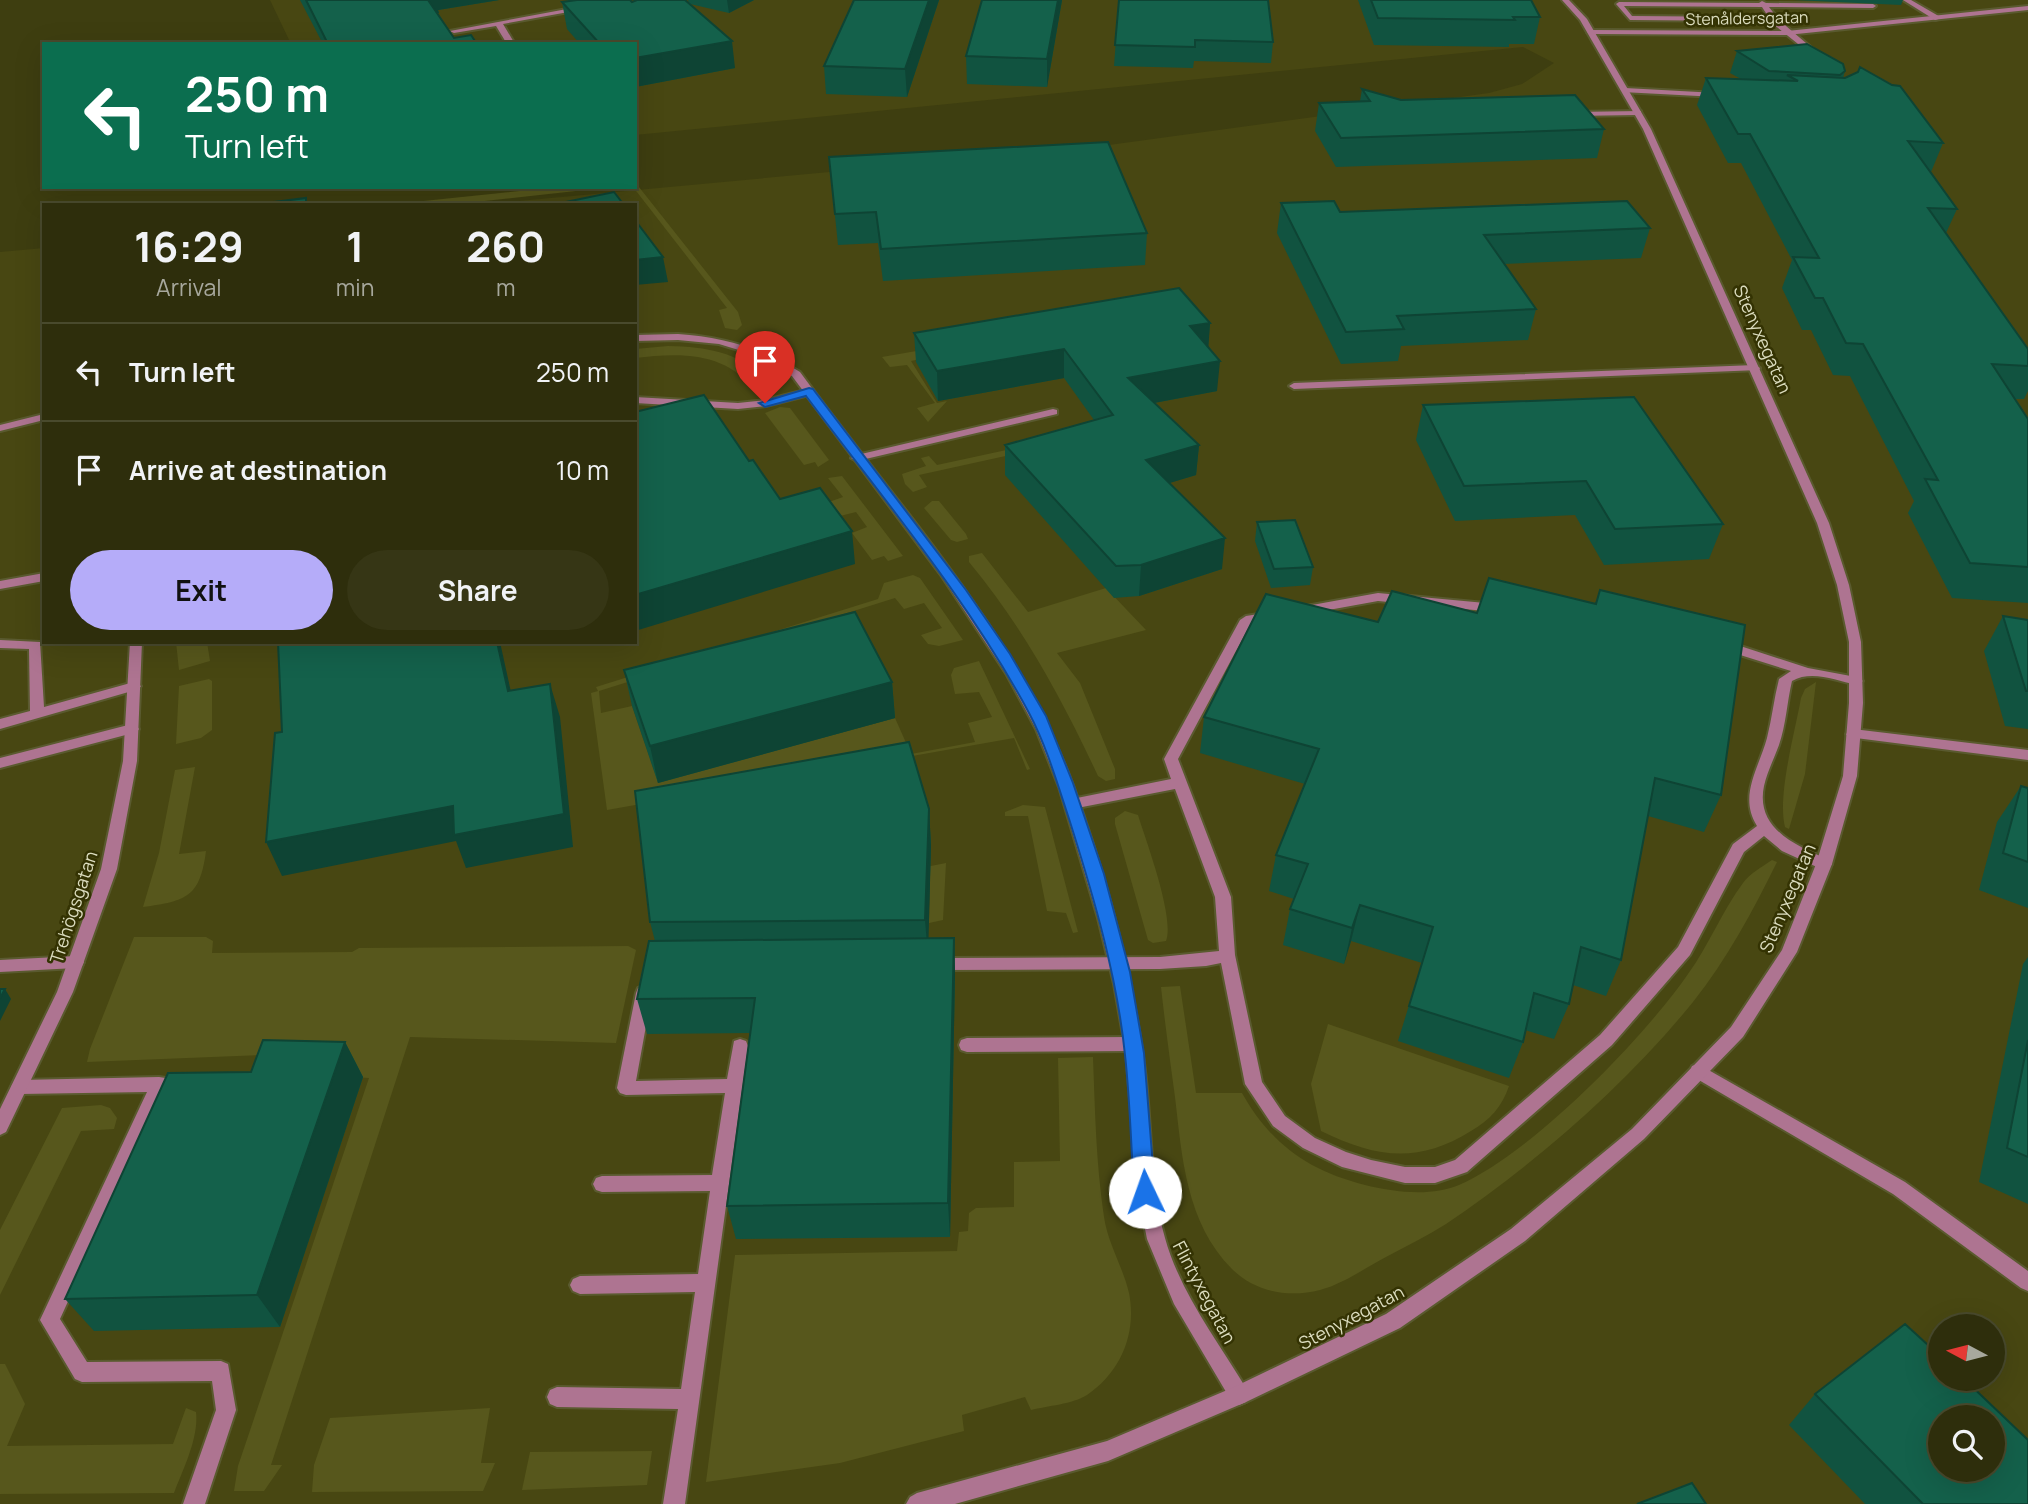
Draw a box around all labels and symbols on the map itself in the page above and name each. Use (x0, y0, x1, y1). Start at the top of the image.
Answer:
street label: Stenåldersgatan (1685, 6, 1809, 30)
street label: Stenyxegatan (1728, 281, 1798, 397)
pin (735, 331, 795, 403)
street label: Stenyxegatan (1753, 840, 1821, 956)
street label: Trehögsgatan (44, 848, 102, 966)
position arrow (1108, 1155, 1182, 1229)
street label: Flintyxegatan (1168, 1237, 1242, 1347)
street label: Stenyxegatan (1294, 1279, 1408, 1355)
north arrow (1928, 1314, 2006, 1391)

